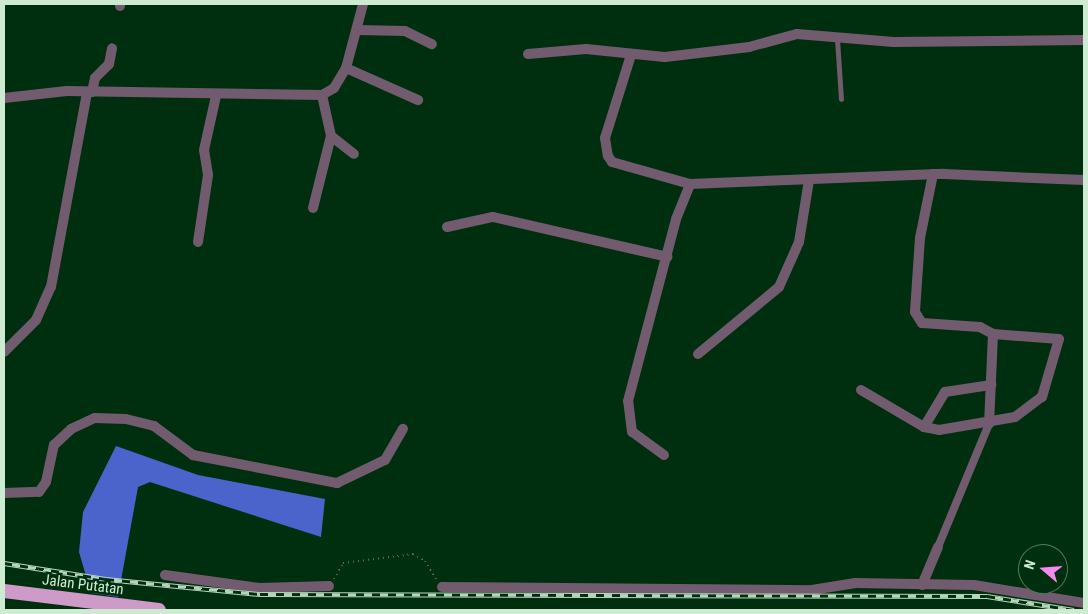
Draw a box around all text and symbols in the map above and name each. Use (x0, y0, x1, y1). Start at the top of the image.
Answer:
north arrow (1018, 544, 1068, 594)
text: N (1021, 558, 1039, 571)
street label: Jalan Putatan (41, 571, 125, 599)

